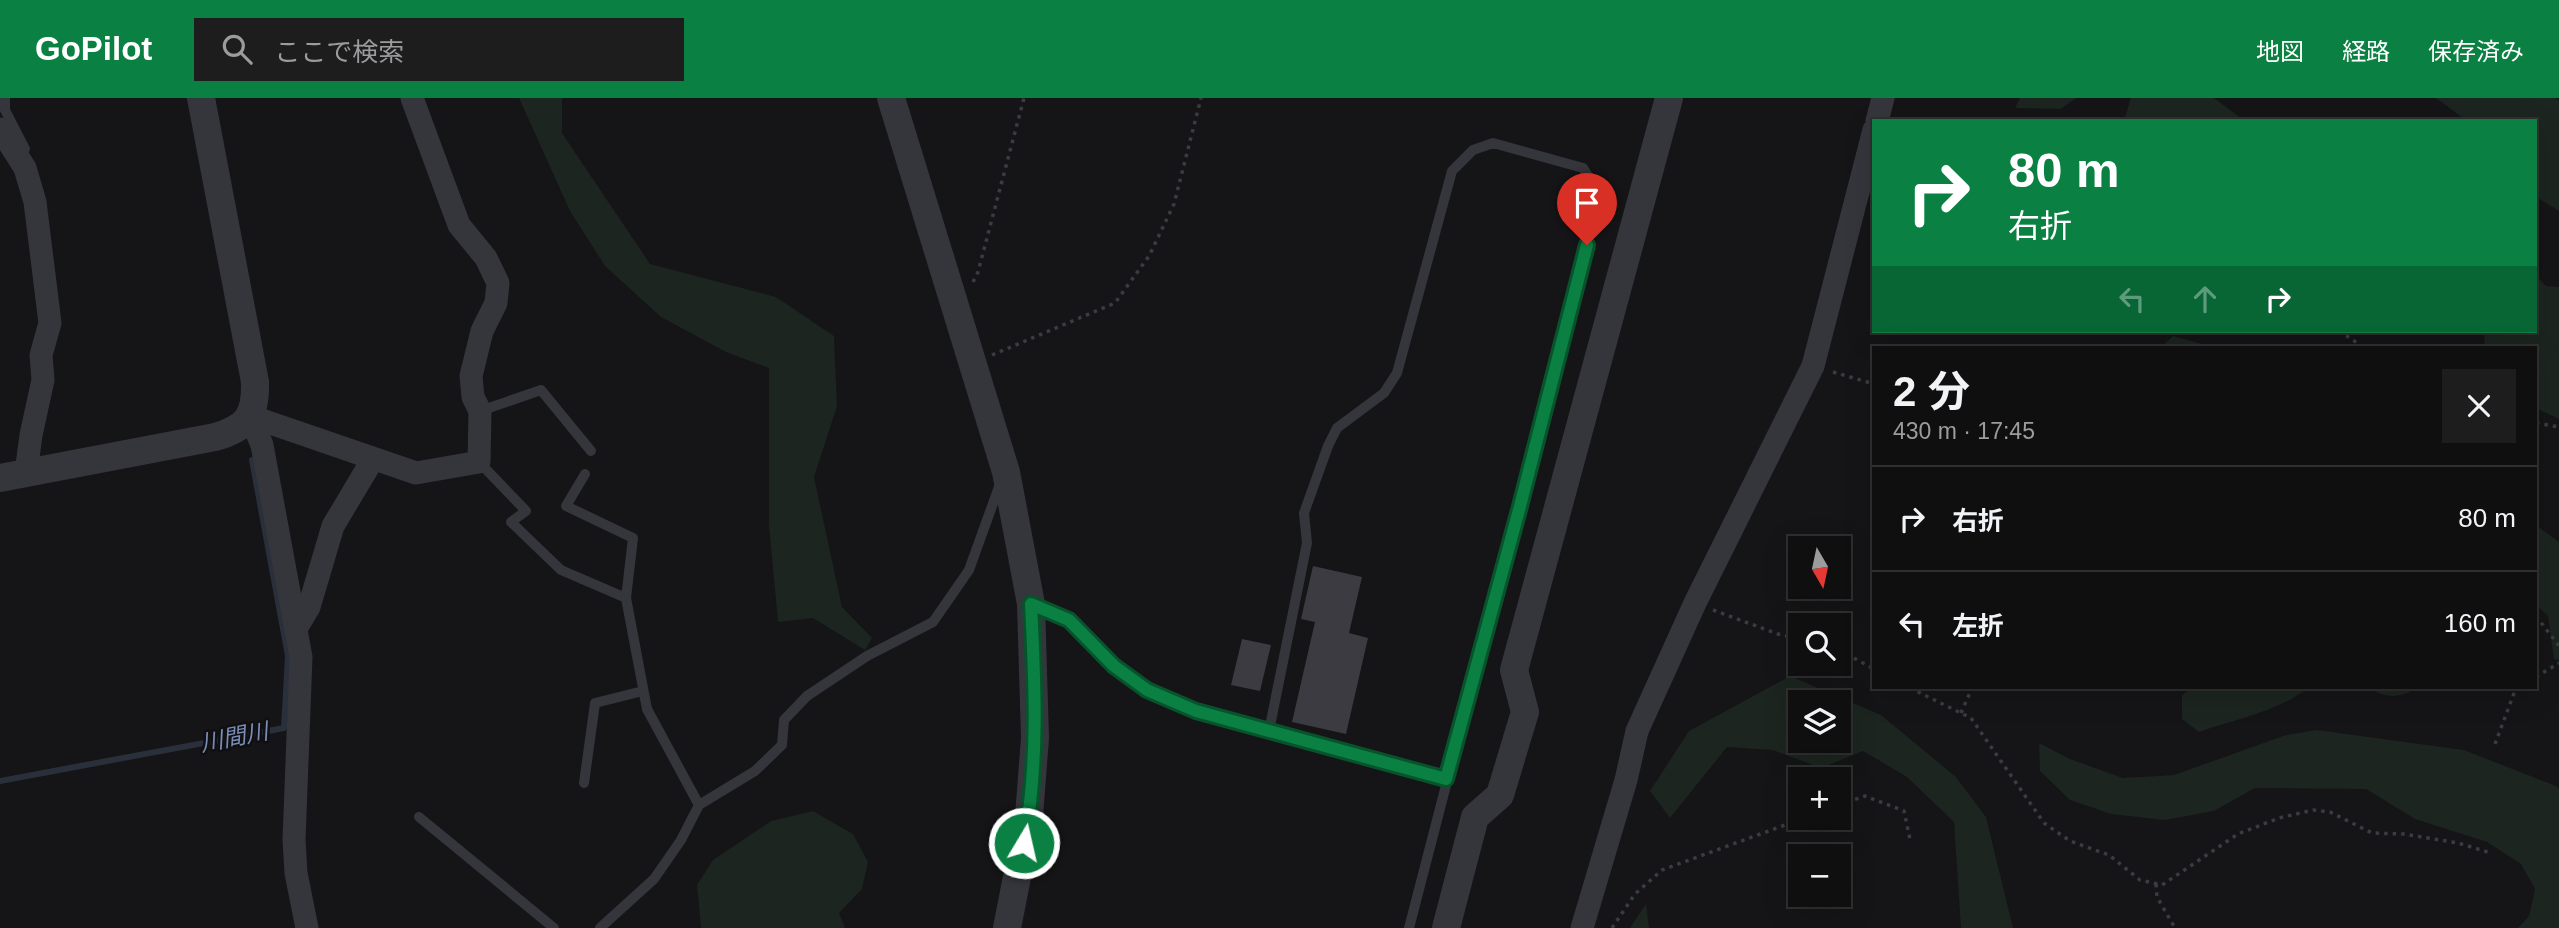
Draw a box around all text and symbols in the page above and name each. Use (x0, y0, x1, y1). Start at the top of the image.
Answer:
search box (194, 18, 684, 81)
text: GoPilot (35, 30, 152, 67)
icon: search (218, 30, 256, 68)
text: ここで検索 (274, 37, 404, 67)
text: 地図 (2256, 38, 2304, 65)
text: 経路 (2342, 38, 2390, 65)
text: 保存済み (2428, 38, 2524, 65)
text: 80 m (2008, 143, 2120, 197)
icon: right (1893, 147, 1984, 238)
pin (1557, 173, 1617, 245)
icon: arrive (1568, 184, 1606, 222)
text: 右折 (2008, 208, 2072, 244)
icon: left (2113, 280, 2151, 318)
icon: ahead (2186, 280, 2224, 318)
icon: right (2259, 280, 2297, 318)
text: 2 分 (1893, 368, 1970, 415)
button: close (2442, 369, 2516, 443)
text: 430 m · 17:45 (1893, 418, 2035, 444)
icon: right (1893, 500, 1931, 538)
text: 80 m (2458, 503, 2516, 533)
text: 右折 (1952, 506, 2004, 536)
north arrow (1788, 536, 1852, 598)
map controls (1788, 536, 1851, 907)
icon: left (1893, 605, 1931, 643)
text: 160 m (2444, 608, 2516, 638)
text: 左折 (1952, 611, 2004, 641)
button: search (1788, 613, 1851, 676)
button: layers (1788, 690, 1851, 753)
water label: 川間川 (198, 717, 273, 756)
button: + (1788, 767, 1851, 830)
position arrow (987, 806, 1061, 880)
button: − (1788, 844, 1851, 907)

